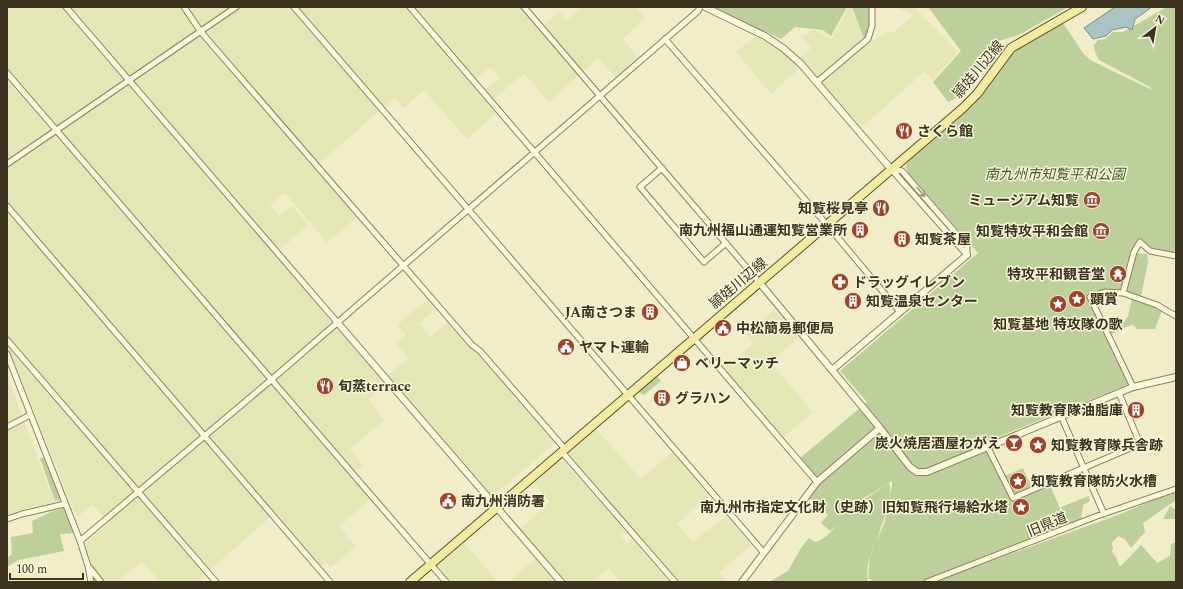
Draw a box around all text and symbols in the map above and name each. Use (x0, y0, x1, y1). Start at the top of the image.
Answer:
north arrow (1135, 8, 1175, 48)
text: N (1152, 10, 1168, 29)
street label: 頴娃川辺線 (948, 36, 1009, 103)
restaurant icon: さくら館 (894, 121, 914, 141)
place label: さくら館 (917, 121, 973, 142)
park label: 南九州市知覧平和公園 (985, 164, 1127, 185)
one-way arrow (916, 187, 925, 197)
place label: ミュージアム知覧 (968, 190, 1079, 211)
museum icon: ミュージアム知覧 (1082, 190, 1102, 210)
place label: 知覧桜見亭 (798, 198, 868, 219)
restaurant icon: 知覧桜見亭 (871, 198, 891, 218)
place label: 南九州福山通運知覧営業所 (679, 220, 847, 241)
building icon: 南九州福山通運知覧営業所 (850, 220, 870, 240)
place label: 知覧特攻平和会館 (976, 221, 1088, 242)
museum icon: 知覧特攻平和会館 (1091, 221, 1111, 241)
building icon: 知覧茶屋 (892, 229, 912, 249)
place label: 知覧茶屋 (915, 229, 971, 250)
street label: 頴娃川辺線 (705, 253, 772, 314)
place label: 特攻平和観音堂 (1007, 264, 1105, 285)
temple icon: 特攻平和観音堂 (1108, 264, 1128, 284)
pharmacy icon: ドラッグイレブン (830, 272, 850, 292)
place label: ドラッグイレブン (853, 272, 965, 293)
place icon: 顕賞 (1067, 289, 1087, 309)
place label: 顕賞 (1090, 289, 1118, 310)
building icon: 知覧温泉センター (843, 291, 863, 311)
place label: 知覧温泉センター (866, 291, 978, 312)
place icon: 知覧基地 特攻隊の歌 (1048, 294, 1068, 314)
place label: JA南さつま (565, 302, 637, 323)
building icon: JA南さつま (640, 302, 660, 322)
place label: 知覧基地 特攻隊の歌 (993, 314, 1123, 335)
public building icon: 中松簡易郵便局 (713, 318, 733, 338)
place label: 中松簡易郵便局 (736, 318, 834, 339)
public building icon: ヤマト運輸 (556, 337, 576, 357)
place label: ヤマト運輸 (579, 337, 649, 358)
shop icon: ベリーマッチ (672, 353, 692, 373)
place label: ベリーマッチ (695, 353, 779, 374)
restaurant icon: 旬蒸terrace (315, 376, 335, 396)
place label: 旬蒸terrace (338, 376, 411, 397)
building icon: グラハン (652, 388, 672, 408)
place label: グラハン (675, 388, 731, 409)
place label: 知覧教育隊油脂庫 (1011, 400, 1123, 421)
building icon: 知覧教育隊油脂庫 (1126, 400, 1146, 420)
place label: 炭火焼居酒屋わがえ (875, 433, 1001, 454)
bar icon: 炭火焼居酒屋わがえ (1004, 433, 1024, 453)
place icon: 知覧教育隊兵舎跡 (1028, 435, 1048, 455)
place label: 知覧教育隊兵舎跡 (1051, 435, 1163, 456)
place icon: 知覧教育隊防火水槽 (1008, 471, 1028, 491)
place label: 知覧教育隊防火水槽 (1031, 471, 1157, 492)
public building icon: 南九州消防署 (438, 491, 458, 511)
place label: 南九州消防署 (461, 491, 545, 512)
place label: 南九州市指定文化財（史跡）旧知覧飛行場給水塔 (700, 497, 1008, 518)
place icon: 南九州市指定文化財（史跡）旧知覧飛行場給水塔 (1011, 497, 1031, 517)
street label: 旧県道 (1024, 507, 1071, 542)
scale bar (10, 555, 83, 581)
text: 100 m (16, 560, 47, 579)

